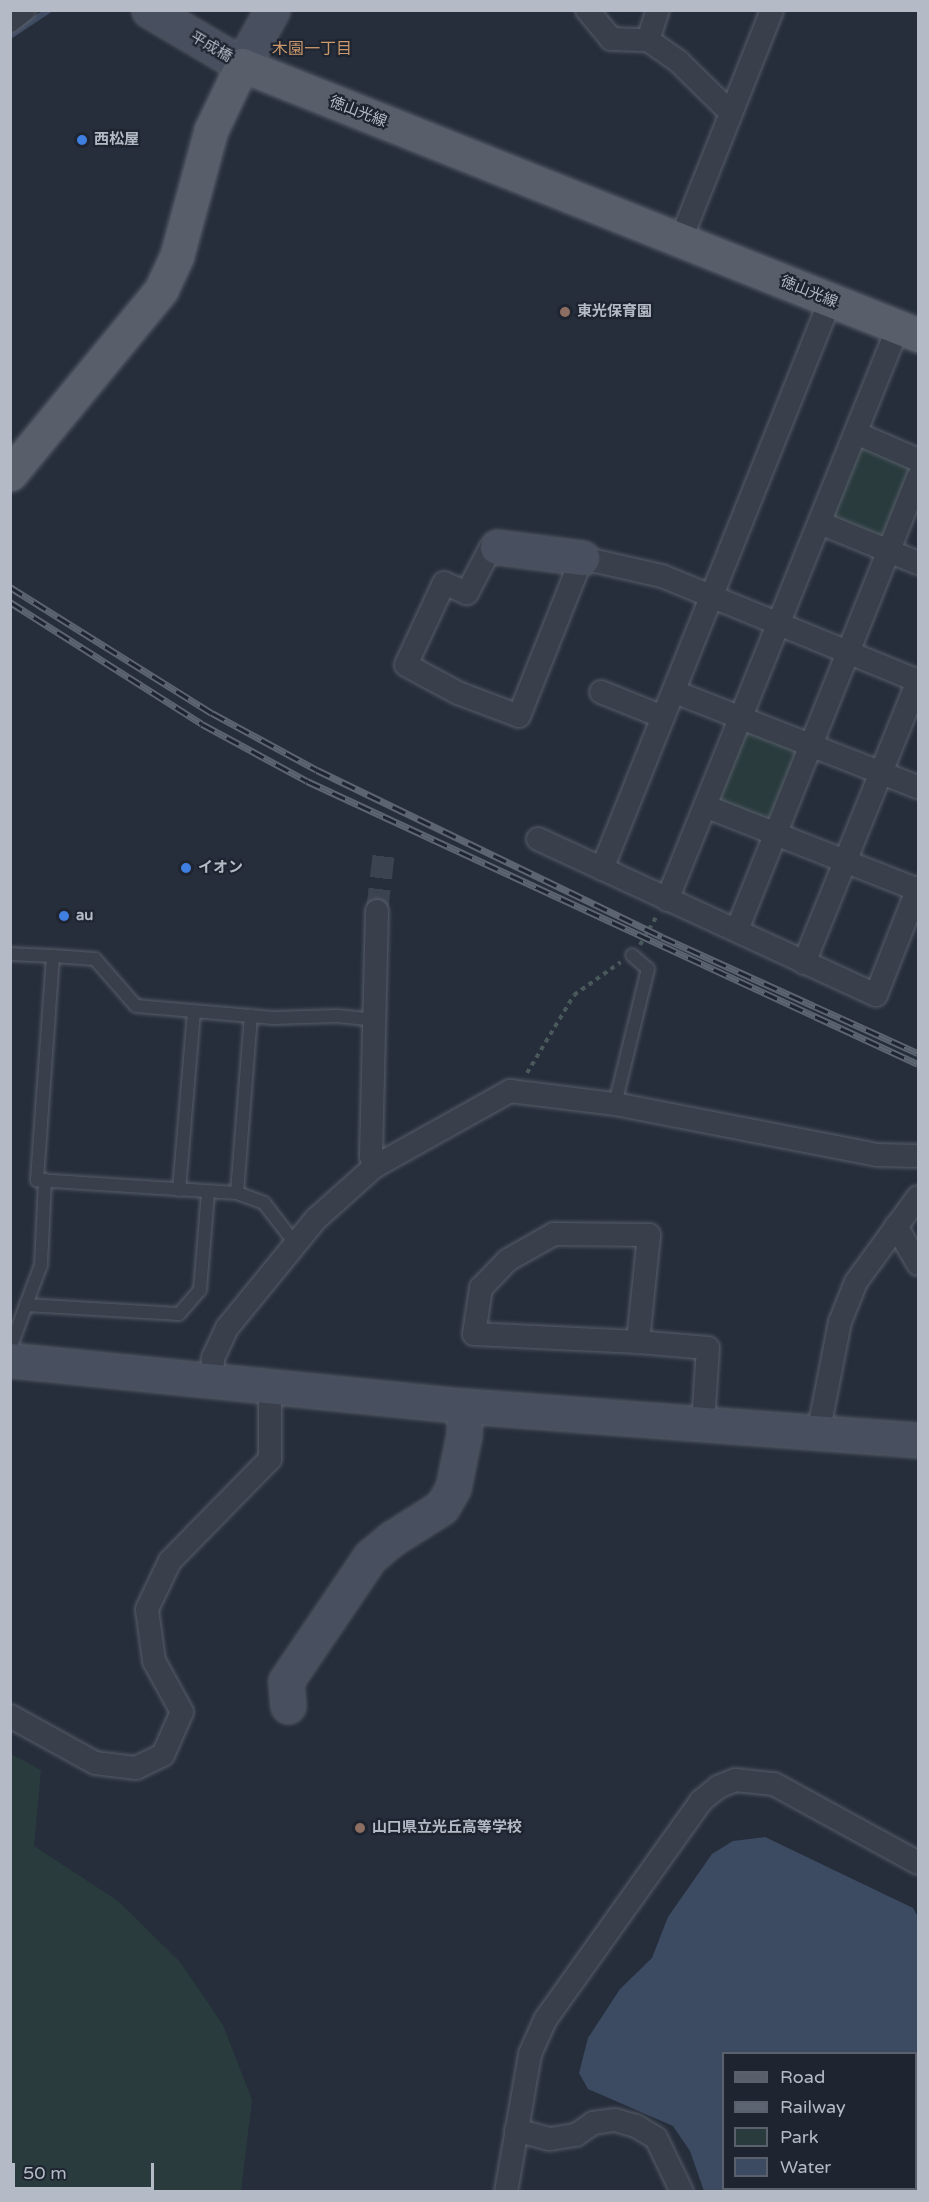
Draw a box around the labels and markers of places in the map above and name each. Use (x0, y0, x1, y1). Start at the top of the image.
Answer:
place label: 西松屋 (94, 131, 139, 149)
marker: 西松屋 (75, 133, 89, 147)
place label: 東光保育園 (577, 303, 652, 321)
marker: 東光保育園 (558, 305, 572, 319)
place label: イオン (198, 859, 243, 877)
marker: イオン (179, 861, 193, 875)
place label: au (76, 907, 94, 925)
marker: au (57, 909, 71, 923)
place label: 山口県立光丘高等学校 (372, 1819, 522, 1837)
marker: 山口県立光丘高等学校 (353, 1821, 367, 1835)

